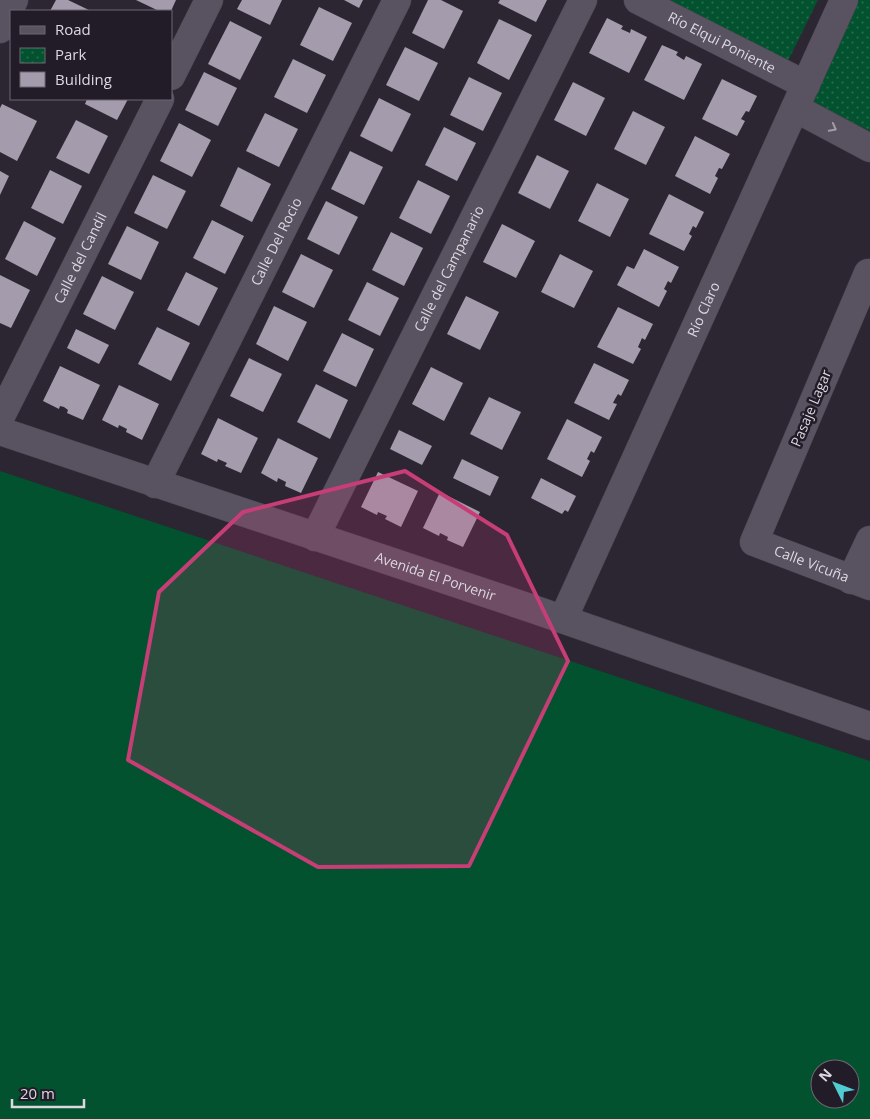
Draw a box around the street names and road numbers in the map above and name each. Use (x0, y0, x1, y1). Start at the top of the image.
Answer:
street label: Río Elqui Poniente (665, 7, 779, 77)
street label: Calle Del Rocio (246, 194, 306, 289)
street label: Calle del Campanario (409, 202, 488, 335)
street label: Calle del Candil (49, 209, 111, 307)
street label: Río Claro (682, 279, 724, 340)
street label: Pasaje Lagar (786, 366, 835, 449)
street label: Calle Vicuña (772, 541, 852, 586)
street label: Avenida El Porvenir (373, 547, 499, 605)

